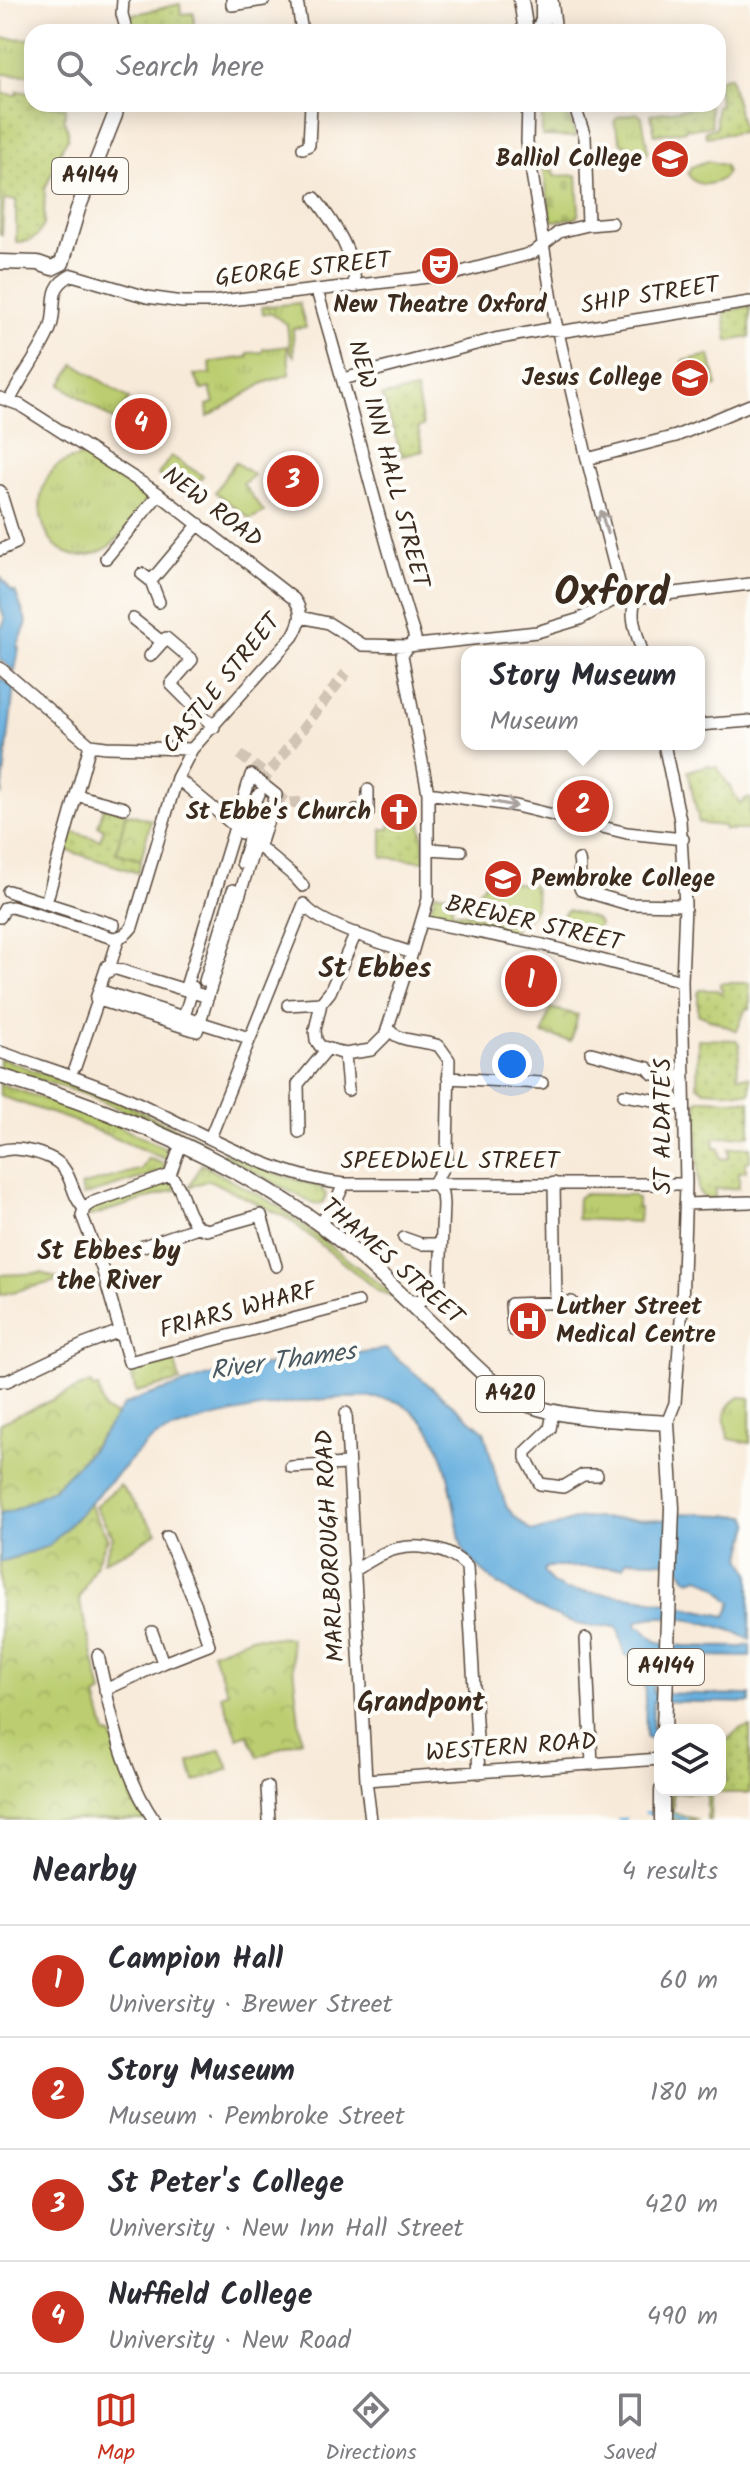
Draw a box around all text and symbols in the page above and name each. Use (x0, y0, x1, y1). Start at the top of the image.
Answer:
search box (24, 24, 726, 112)
text: Search here (116, 44, 264, 92)
icon: search (52, 46, 96, 90)
school or university icon: Balliol College (649, 138, 691, 180)
place label: Balliol College (496, 140, 642, 179)
road number: A4144 (52, 158, 128, 194)
street label: GEORGE STREET (213, 241, 395, 299)
theatre icon: New Theatre Oxford (419, 245, 461, 287)
street label: SHIP STREET (578, 265, 724, 326)
place label: New Theatre Oxford (333, 286, 548, 325)
street label: NEW INN HALL STREET (336, 336, 440, 594)
school or university icon: Jesus College (669, 357, 711, 399)
place label: Jesus College (522, 359, 662, 398)
pin: 4 (115, 394, 167, 454)
pin: 3 (267, 451, 319, 511)
street label: NEW ROAD (153, 457, 271, 559)
one-way arrow (596, 510, 611, 536)
district label: Oxford (554, 562, 671, 626)
street label: CASTLE STREET (153, 603, 293, 763)
popup (461, 646, 705, 750)
text: Story Museum (490, 653, 676, 701)
text: Museum (490, 701, 579, 743)
pin: 2 (557, 776, 609, 836)
church icon: St Ebbe's Church (378, 791, 420, 833)
place label: St Ebbe's Church (186, 793, 371, 832)
one-way arrow (492, 798, 517, 813)
school or university icon: Pembroke College (482, 858, 524, 900)
place label: Pembroke College (531, 860, 715, 899)
street label: BREWER STREET (442, 885, 628, 964)
district label: St Ebbes (319, 947, 431, 992)
pin: 1 (505, 951, 557, 1011)
your location (492, 1044, 532, 1084)
street label: ST ALDATE'S (644, 1058, 683, 1194)
street label: SPEEDWELL STREET (341, 1142, 561, 1181)
street label: THAMES STREET (312, 1188, 474, 1337)
district label: St Ebbes by the River (37, 1231, 181, 1303)
street label: FRIARS WHARF (155, 1271, 323, 1351)
place label: Luther Street Medical Centre (556, 1288, 716, 1355)
hospital icon: Luther Street Medical Centre (507, 1300, 549, 1342)
water label: River Thames (207, 1331, 361, 1393)
road number: A420 (476, 1376, 544, 1412)
street label: MARLBOROUGH ROAD (305, 1429, 357, 1663)
road number: A4144 (628, 1649, 704, 1685)
district label: Grandpont (357, 1681, 485, 1726)
street label: WESTERN ROAD (424, 1723, 598, 1773)
map controls (654, 1724, 726, 1796)
button: layers (654, 1724, 726, 1796)
text: Nearby (32, 1845, 137, 1899)
text: 4 results (622, 1851, 718, 1893)
text: Campion Hall (108, 1936, 283, 1984)
text: 1 (54, 1960, 62, 2002)
text: 60 m (659, 1960, 718, 2002)
text: University · Brewer Street (108, 1984, 392, 2026)
text: Story Museum (108, 2048, 295, 2096)
text: 2 (50, 2072, 66, 2114)
text: 180 m (650, 2072, 718, 2114)
text: Museum · Pembroke Street (108, 2096, 405, 2138)
text: St Peter's College (108, 2160, 344, 2208)
text: 3 (51, 2184, 65, 2226)
text: 420 m (644, 2184, 718, 2226)
text: University · New Inn Hall Street (108, 2208, 464, 2250)
text: Nuffield College (108, 2272, 312, 2320)
text: 4 (51, 2296, 65, 2338)
text: 490 m (647, 2296, 718, 2338)
text: University · New Road (108, 2320, 351, 2362)
tab: Map (94, 2388, 138, 2471)
tab: Directions (325, 2388, 417, 2471)
tab: Saved (604, 2388, 656, 2471)

